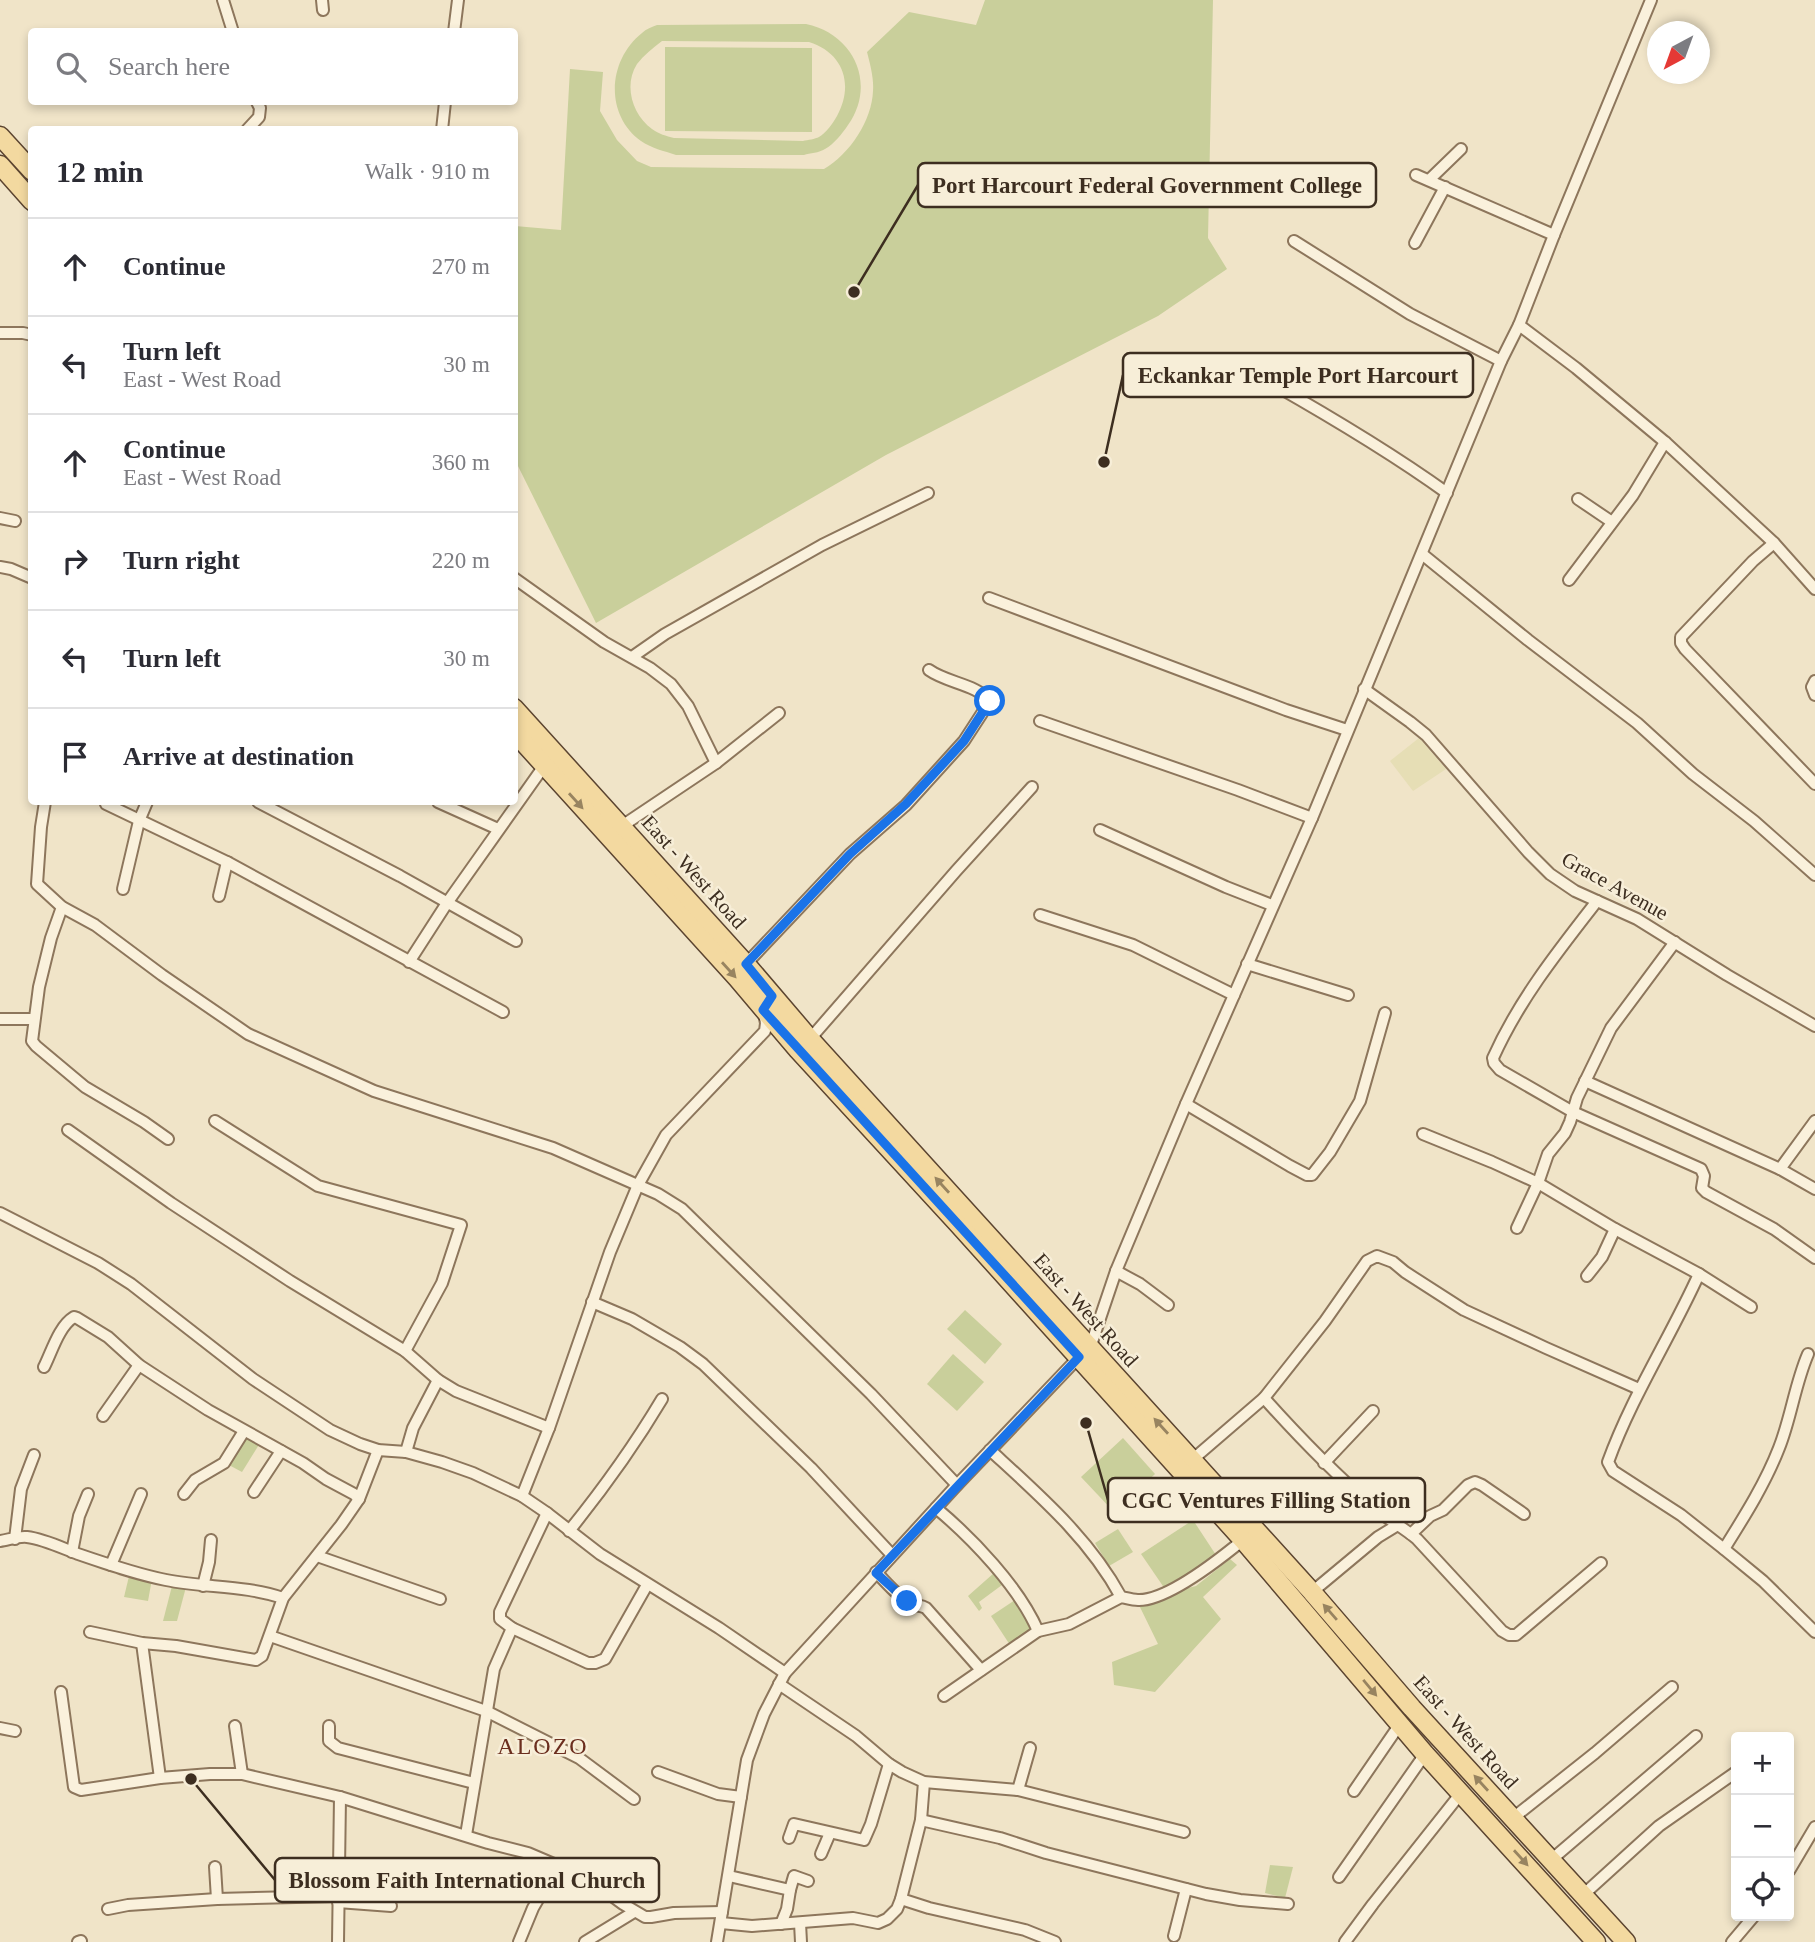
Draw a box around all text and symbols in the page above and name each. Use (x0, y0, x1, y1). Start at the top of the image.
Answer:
north arrow (1647, 21, 1710, 84)
search box (28, 28, 518, 105)
icon: search (52, 48, 90, 86)
text: Search here (108, 52, 230, 81)
text: 12 min (56, 155, 144, 188)
text: Walk · 910 m (365, 159, 490, 184)
callout: Port Harcourt Federal Government College (918, 163, 1376, 207)
text: Port Harcourt Federal Government College (932, 173, 1362, 198)
icon: ahead (56, 248, 94, 286)
text: Continue (123, 252, 226, 281)
text: 270 m (432, 254, 490, 279)
text: Turn left (123, 337, 221, 366)
icon: left (56, 346, 94, 384)
text: 30 m (443, 352, 490, 377)
callout: Eckankar Temple Port Harcourt (1123, 353, 1473, 397)
text: Eckankar Temple Port Harcourt (1138, 363, 1459, 388)
text: East - West Road (123, 367, 281, 392)
text: Continue (123, 435, 226, 464)
icon: ahead (56, 444, 94, 482)
text: 360 m (432, 450, 490, 475)
text: East - West Road (123, 465, 281, 490)
icon: right (56, 542, 94, 580)
text: Turn right (123, 546, 240, 575)
text: 220 m (432, 548, 490, 573)
icon: left (56, 640, 94, 678)
text: Turn left (123, 644, 221, 673)
text: 30 m (443, 646, 490, 671)
route start (974, 685, 1005, 716)
icon: arrive (56, 738, 94, 776)
text: Arrive at destination (123, 742, 354, 771)
one-way arrow (568, 792, 584, 810)
street label: East - West Road (637, 810, 752, 934)
street label: Grace Avenue (1558, 847, 1672, 925)
one-way arrow (721, 961, 737, 979)
one-way arrow (934, 1176, 950, 1194)
street label: East - West Road (1029, 1248, 1144, 1372)
one-way arrow (1153, 1418, 1169, 1435)
callout: CGC Ventures Filling Station (1108, 1478, 1425, 1522)
text: CGC Ventures Filling Station (1121, 1488, 1411, 1513)
route end (891, 1585, 922, 1616)
one-way arrow (1323, 1604, 1338, 1621)
street label: East - West Road (1409, 1670, 1524, 1794)
one-way arrow (1362, 1679, 1377, 1697)
map controls (1731, 1732, 1794, 1921)
button: + (1731, 1732, 1794, 1795)
district label: ALOZO (497, 1733, 589, 1759)
one-way arrow (1474, 1774, 1489, 1791)
button: − (1731, 1795, 1794, 1858)
one-way arrow (1513, 1849, 1529, 1867)
callout: Blossom Faith International Church (275, 1858, 659, 1902)
button: locate (1731, 1858, 1794, 1921)
text: Blossom Faith International Church (289, 1868, 646, 1893)

